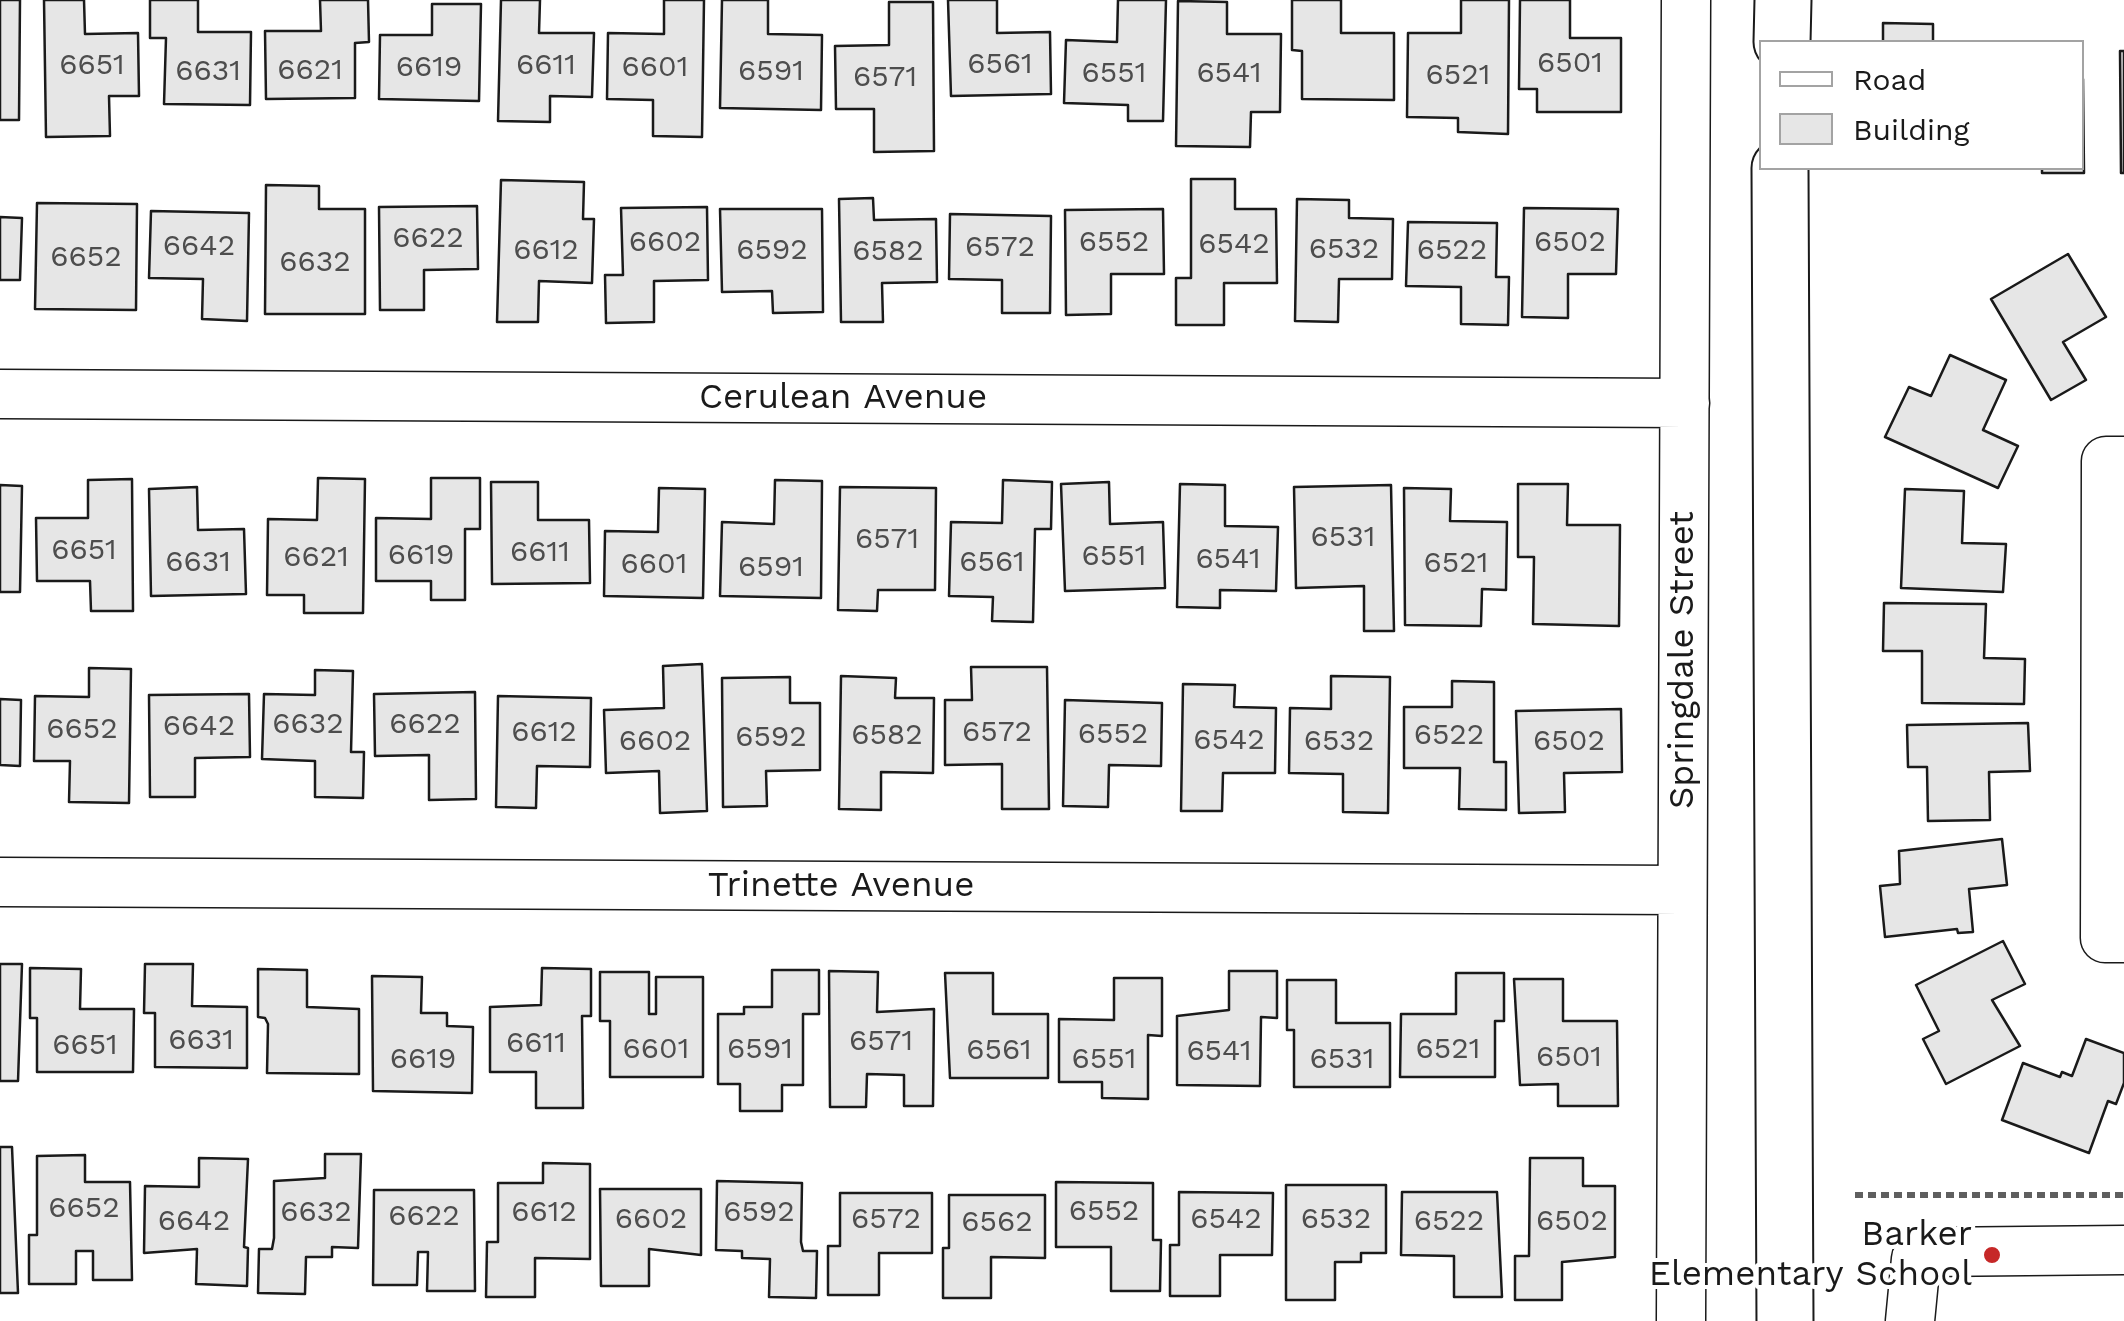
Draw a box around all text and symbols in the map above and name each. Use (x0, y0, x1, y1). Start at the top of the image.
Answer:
legend (1759, 40, 2084, 170)
house number: 6501 (1537, 45, 1603, 81)
house number: 6561 (967, 46, 1033, 82)
house number: 6651 (59, 47, 125, 83)
house number: 6611 (516, 47, 576, 83)
house number: 6619 (396, 49, 462, 85)
house number: 6601 (622, 49, 688, 85)
house number: 6621 (277, 52, 343, 88)
house number: 6631 (175, 53, 241, 89)
house number: 6591 (738, 53, 804, 89)
house number: 6551 (1082, 55, 1146, 91)
house number: 6541 (1196, 55, 1262, 91)
house number: 6521 (1426, 57, 1490, 93)
house number: 6571 (853, 59, 917, 95)
text: Road (1853, 62, 1926, 97)
text: Building (1853, 112, 1970, 147)
house number: 6622 (392, 220, 464, 256)
house number: 6602 (629, 224, 701, 260)
house number: 6552 (1079, 224, 1149, 260)
house number: 6502 (1534, 224, 1606, 260)
house number: 6542 (1198, 226, 1270, 262)
house number: 6642 (163, 228, 235, 264)
house number: 6572 (965, 229, 1035, 265)
house number: 6532 (1309, 231, 1379, 267)
house number: 6612 (513, 232, 579, 268)
house number: 6592 (736, 232, 808, 268)
house number: 6522 (1417, 232, 1487, 268)
house number: 6582 (852, 233, 924, 269)
house number: 6652 (50, 239, 122, 275)
house number: 6632 (279, 244, 351, 280)
street label: Cerulean Avenue (699, 377, 987, 419)
street label: Springdale Street (1662, 511, 1704, 809)
house number: 6531 (1311, 519, 1375, 555)
house number: 6571 (855, 521, 919, 557)
house number: 6651 (51, 532, 117, 568)
house number: 6611 (510, 534, 570, 570)
house number: 6619 (388, 537, 454, 573)
house number: 6551 (1082, 538, 1146, 574)
house number: 6621 (283, 539, 349, 575)
house number: 6541 (1195, 541, 1261, 577)
house number: 6631 (165, 544, 231, 580)
house number: 6561 (959, 544, 1025, 580)
house number: 6521 (1424, 545, 1488, 581)
house number: 6601 (621, 546, 687, 582)
house number: 6591 (738, 549, 804, 585)
house number: 6632 (272, 706, 344, 742)
house number: 6622 (389, 706, 461, 742)
house number: 6642 (163, 708, 235, 744)
house number: 6652 (46, 711, 118, 747)
house number: 6612 (511, 714, 577, 750)
house number: 6572 (962, 714, 1032, 750)
house number: 6552 (1078, 716, 1148, 752)
house number: 6582 (851, 717, 923, 753)
house number: 6522 (1414, 717, 1484, 753)
house number: 6592 (735, 719, 807, 755)
house number: 6542 (1193, 722, 1265, 758)
house number: 6602 (619, 723, 691, 759)
house number: 6532 (1304, 723, 1374, 759)
house number: 6502 (1533, 723, 1605, 759)
street label: Trinette Avenue (708, 865, 974, 907)
house number: 6631 (168, 1022, 234, 1058)
house number: 6571 (849, 1023, 913, 1059)
house number: 6611 (506, 1025, 566, 1061)
house number: 6651 (52, 1027, 118, 1063)
house number: 6601 (623, 1031, 689, 1067)
house number: 6591 (727, 1031, 793, 1067)
house number: 6521 (1416, 1031, 1480, 1067)
house number: 6561 (966, 1032, 1032, 1068)
house number: 6541 (1186, 1033, 1252, 1069)
house number: 6501 (1536, 1039, 1602, 1075)
house number: 6619 (390, 1041, 456, 1077)
house number: 6551 (1072, 1041, 1136, 1077)
house number: 6531 (1310, 1041, 1374, 1077)
house number: 6652 (48, 1190, 120, 1226)
house number: 6552 (1069, 1193, 1139, 1229)
house number: 6632 (280, 1194, 352, 1230)
house number: 6612 (511, 1194, 577, 1230)
house number: 6592 (723, 1194, 795, 1230)
house number: 6622 (388, 1198, 460, 1234)
house number: 6602 (615, 1201, 687, 1237)
house number: 6572 (851, 1201, 921, 1237)
house number: 6542 (1190, 1201, 1262, 1237)
house number: 6532 (1301, 1201, 1371, 1237)
house number: 6642 (158, 1203, 230, 1239)
house number: 6522 (1414, 1203, 1484, 1239)
house number: 6502 (1536, 1203, 1608, 1239)
house number: 6562 (961, 1204, 1033, 1240)
place label: Barker Elementary School (1649, 1214, 1972, 1296)
marker: Barker Elementary School (1981, 1244, 2003, 1266)

